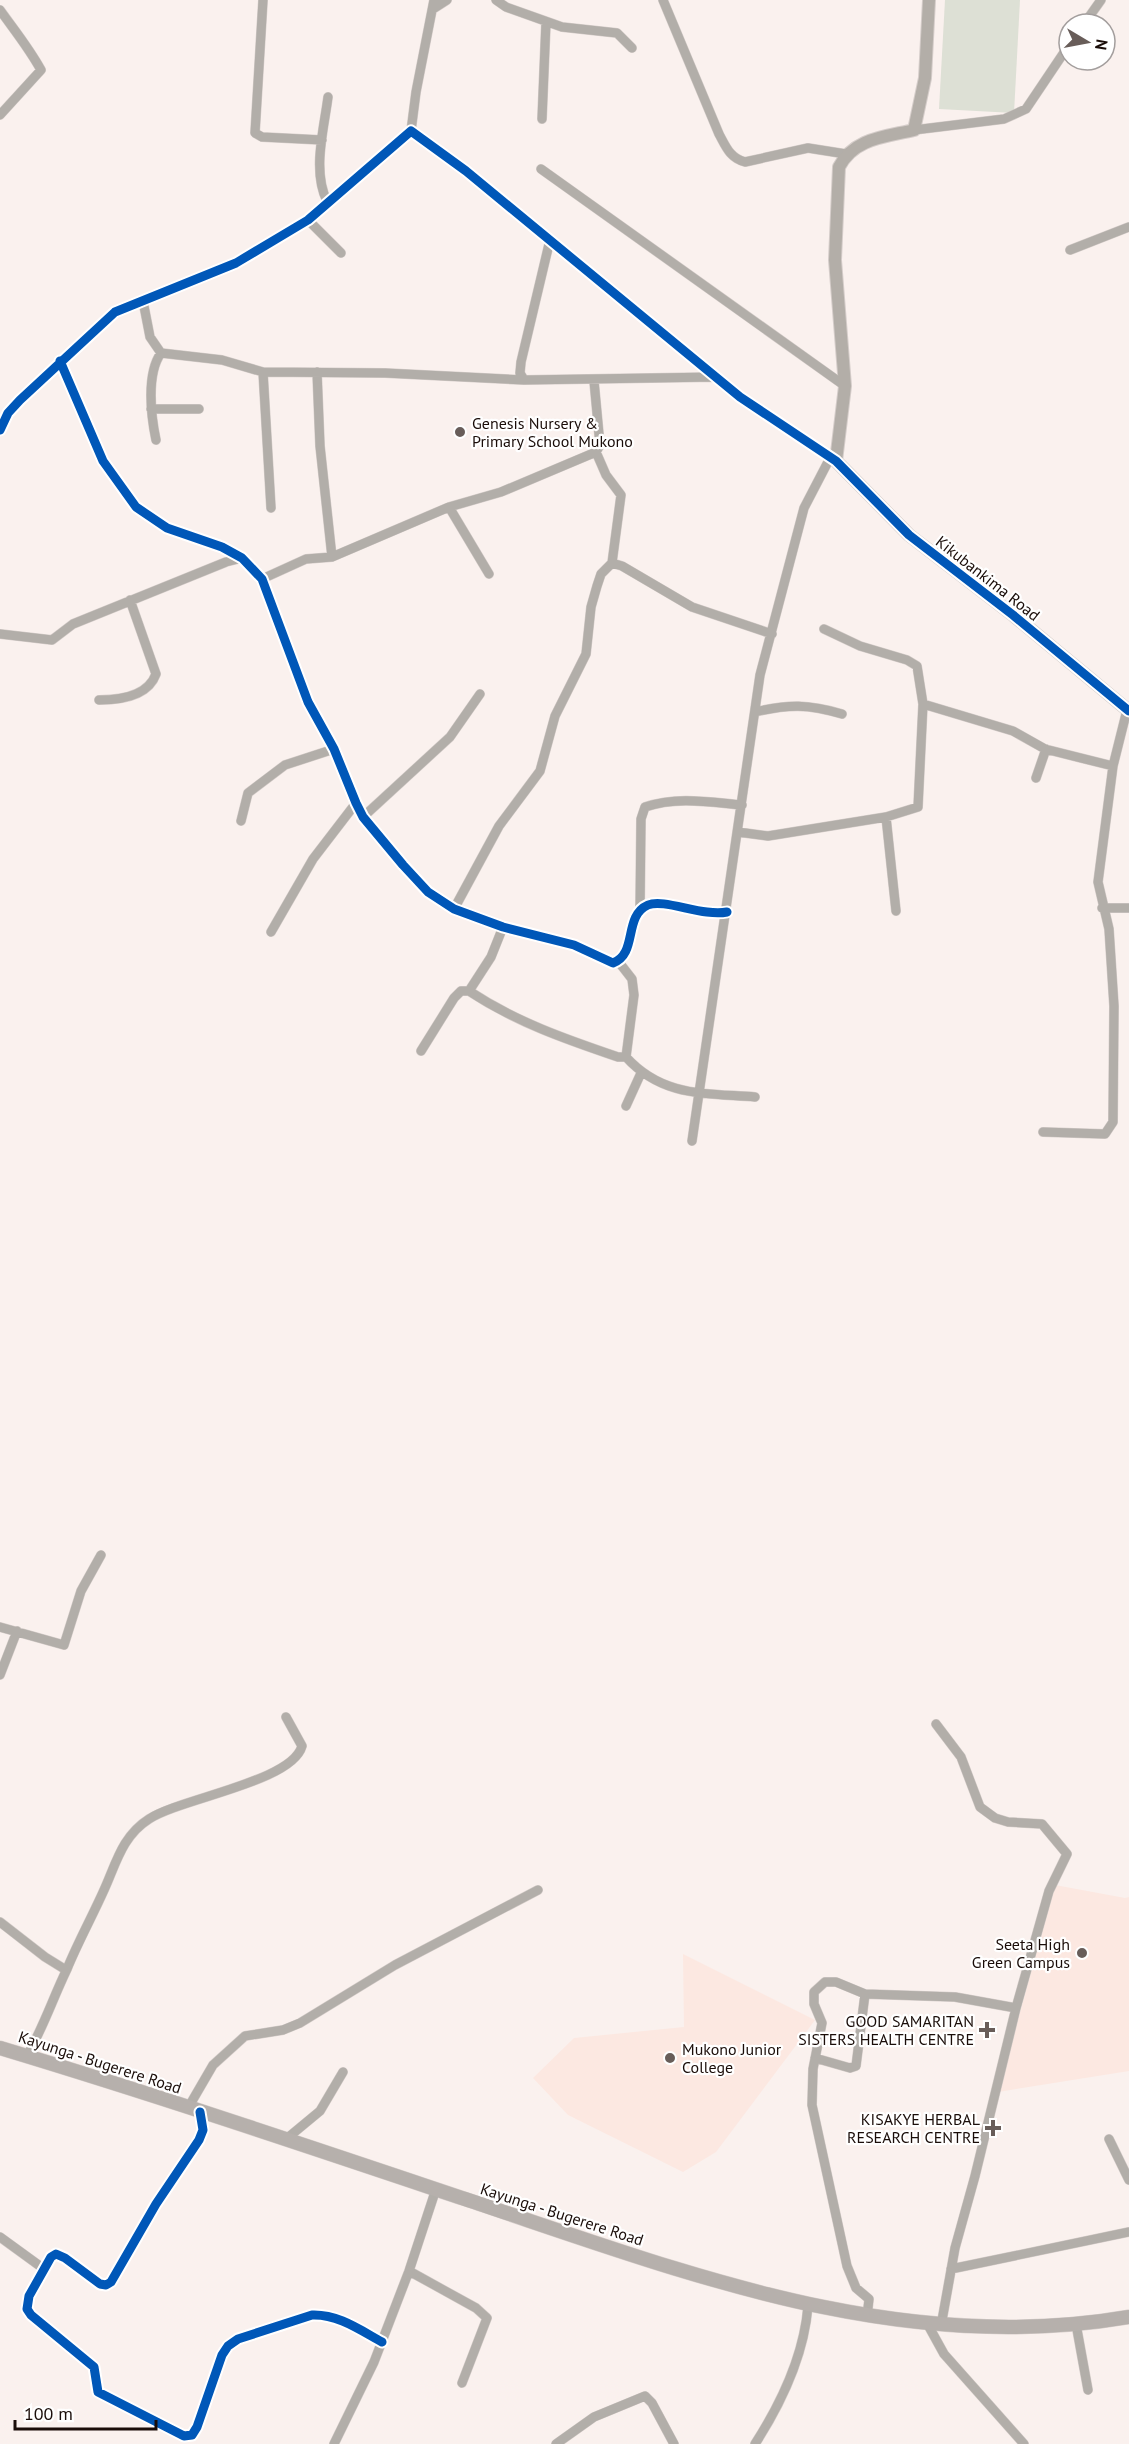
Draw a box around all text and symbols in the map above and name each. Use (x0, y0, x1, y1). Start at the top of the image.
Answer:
north arrow (1057, 12, 1117, 72)
text: N (1091, 38, 1113, 52)
place label: Genesis Nursery & Primary School Mukono (472, 413, 633, 451)
marker: Genesis Nursery & Primary School Mukono (453, 425, 467, 439)
street label: Kikubankima Road (932, 531, 1044, 625)
place label: Seeta High Green Campus (972, 1934, 1070, 1972)
marker: Seeta High Green Campus (1075, 1946, 1089, 1960)
place label: GOOD SAMARITAN SISTERS HEALTH CENTRE (798, 2011, 974, 2049)
marker: GOOD SAMARITAN SISTERS HEALTH CENTRE (978, 2021, 996, 2039)
street label: Kayunga - Bugerere Road (16, 2026, 184, 2098)
place label: Mukono Junior College (682, 2039, 782, 2077)
marker: Mukono Junior College (663, 2051, 677, 2065)
place label: KISAKYE HERBAL RESEARCH CENTRE (847, 2109, 980, 2147)
marker: KISAKYE HERBAL RESEARCH CENTRE (984, 2119, 1002, 2137)
street label: Kayunga - Bugerere Road (478, 2178, 646, 2250)
scale bar (15, 2393, 156, 2431)
text: 100 m (24, 2402, 73, 2425)

